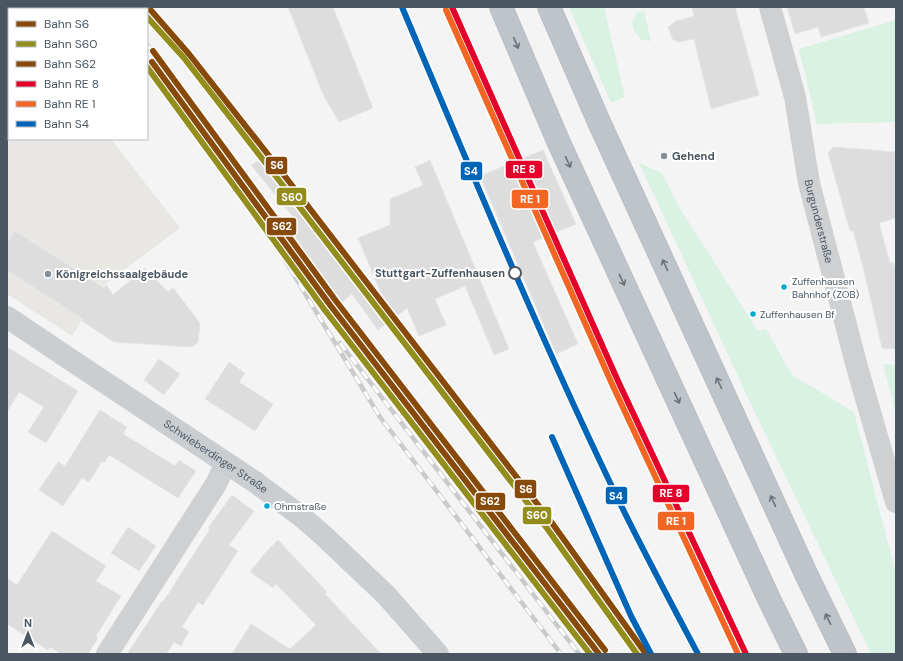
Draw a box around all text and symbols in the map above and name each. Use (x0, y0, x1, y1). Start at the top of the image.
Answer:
legend (8, 8, 148, 140)
text: Bahn S6 (44, 16, 89, 32)
text: Bahn S60 (44, 36, 97, 52)
one-way arrow (513, 36, 520, 48)
text: Bahn S62 (44, 56, 96, 72)
text: Bahn RE 8 (44, 76, 99, 92)
text: Bahn RE 1 (44, 96, 96, 112)
text: Bahn S4 (44, 116, 89, 132)
place label: Gehend (672, 149, 715, 163)
marker: Gehend (659, 151, 669, 161)
line badge: S6 (265, 156, 288, 175)
one-way arrow (565, 156, 572, 168)
text: S6 (270, 158, 284, 172)
line badge: RE 8 (505, 160, 543, 179)
line badge: S4 (460, 161, 483, 181)
text: RE 8 (513, 162, 535, 176)
text: S4 (464, 164, 478, 178)
street label: Burgunderstraße (802, 178, 837, 265)
line badge: S60 (276, 187, 307, 206)
line badge: RE 1 (511, 189, 549, 209)
text: S60 (281, 190, 303, 204)
text: RE 1 (520, 192, 540, 206)
line badge: S62 (266, 217, 297, 236)
text: S62 (272, 219, 292, 233)
one-way arrow (661, 259, 668, 271)
place label: Stuttgart-Zuffenhausen (375, 266, 505, 280)
marker: Stuttgart-Zuffenhausen (508, 266, 522, 280)
place label: Königreichssaalgebäude (56, 267, 188, 281)
marker: Königreichssaalgebäude (43, 269, 53, 279)
one-way arrow (619, 274, 626, 286)
place label: Zuffenhausen Bahnhof (ZOB) (792, 275, 859, 301)
marker: Zuffenhausen Bahnhof (ZOB) (779, 282, 789, 292)
place label: Zuffenhausen Bf (760, 308, 835, 321)
marker: Zuffenhausen Bf (748, 309, 758, 319)
one-way arrow (715, 377, 722, 389)
one-way arrow (674, 392, 681, 404)
street label: Schwieberdinger Straße (161, 416, 271, 496)
line badge: S6 (514, 479, 537, 499)
text: S6 (519, 482, 533, 496)
line badge: RE 8 (652, 484, 690, 503)
line badge: S4 (605, 486, 628, 505)
text: RE 8 (660, 486, 682, 500)
text: S4 (609, 489, 623, 503)
line badge: S62 (475, 492, 506, 511)
text: S62 (480, 494, 500, 508)
one-way arrow (769, 496, 776, 508)
place label: Ohmstraße (274, 500, 327, 513)
marker: Ohmstraße (262, 501, 272, 511)
line badge: S60 (522, 506, 552, 525)
text: S60 (526, 508, 548, 522)
line badge: RE 1 (657, 511, 695, 531)
text: RE 1 (666, 514, 686, 528)
north arrow (8, 613, 48, 653)
one-way arrow (824, 613, 831, 625)
text: N (24, 616, 32, 630)

